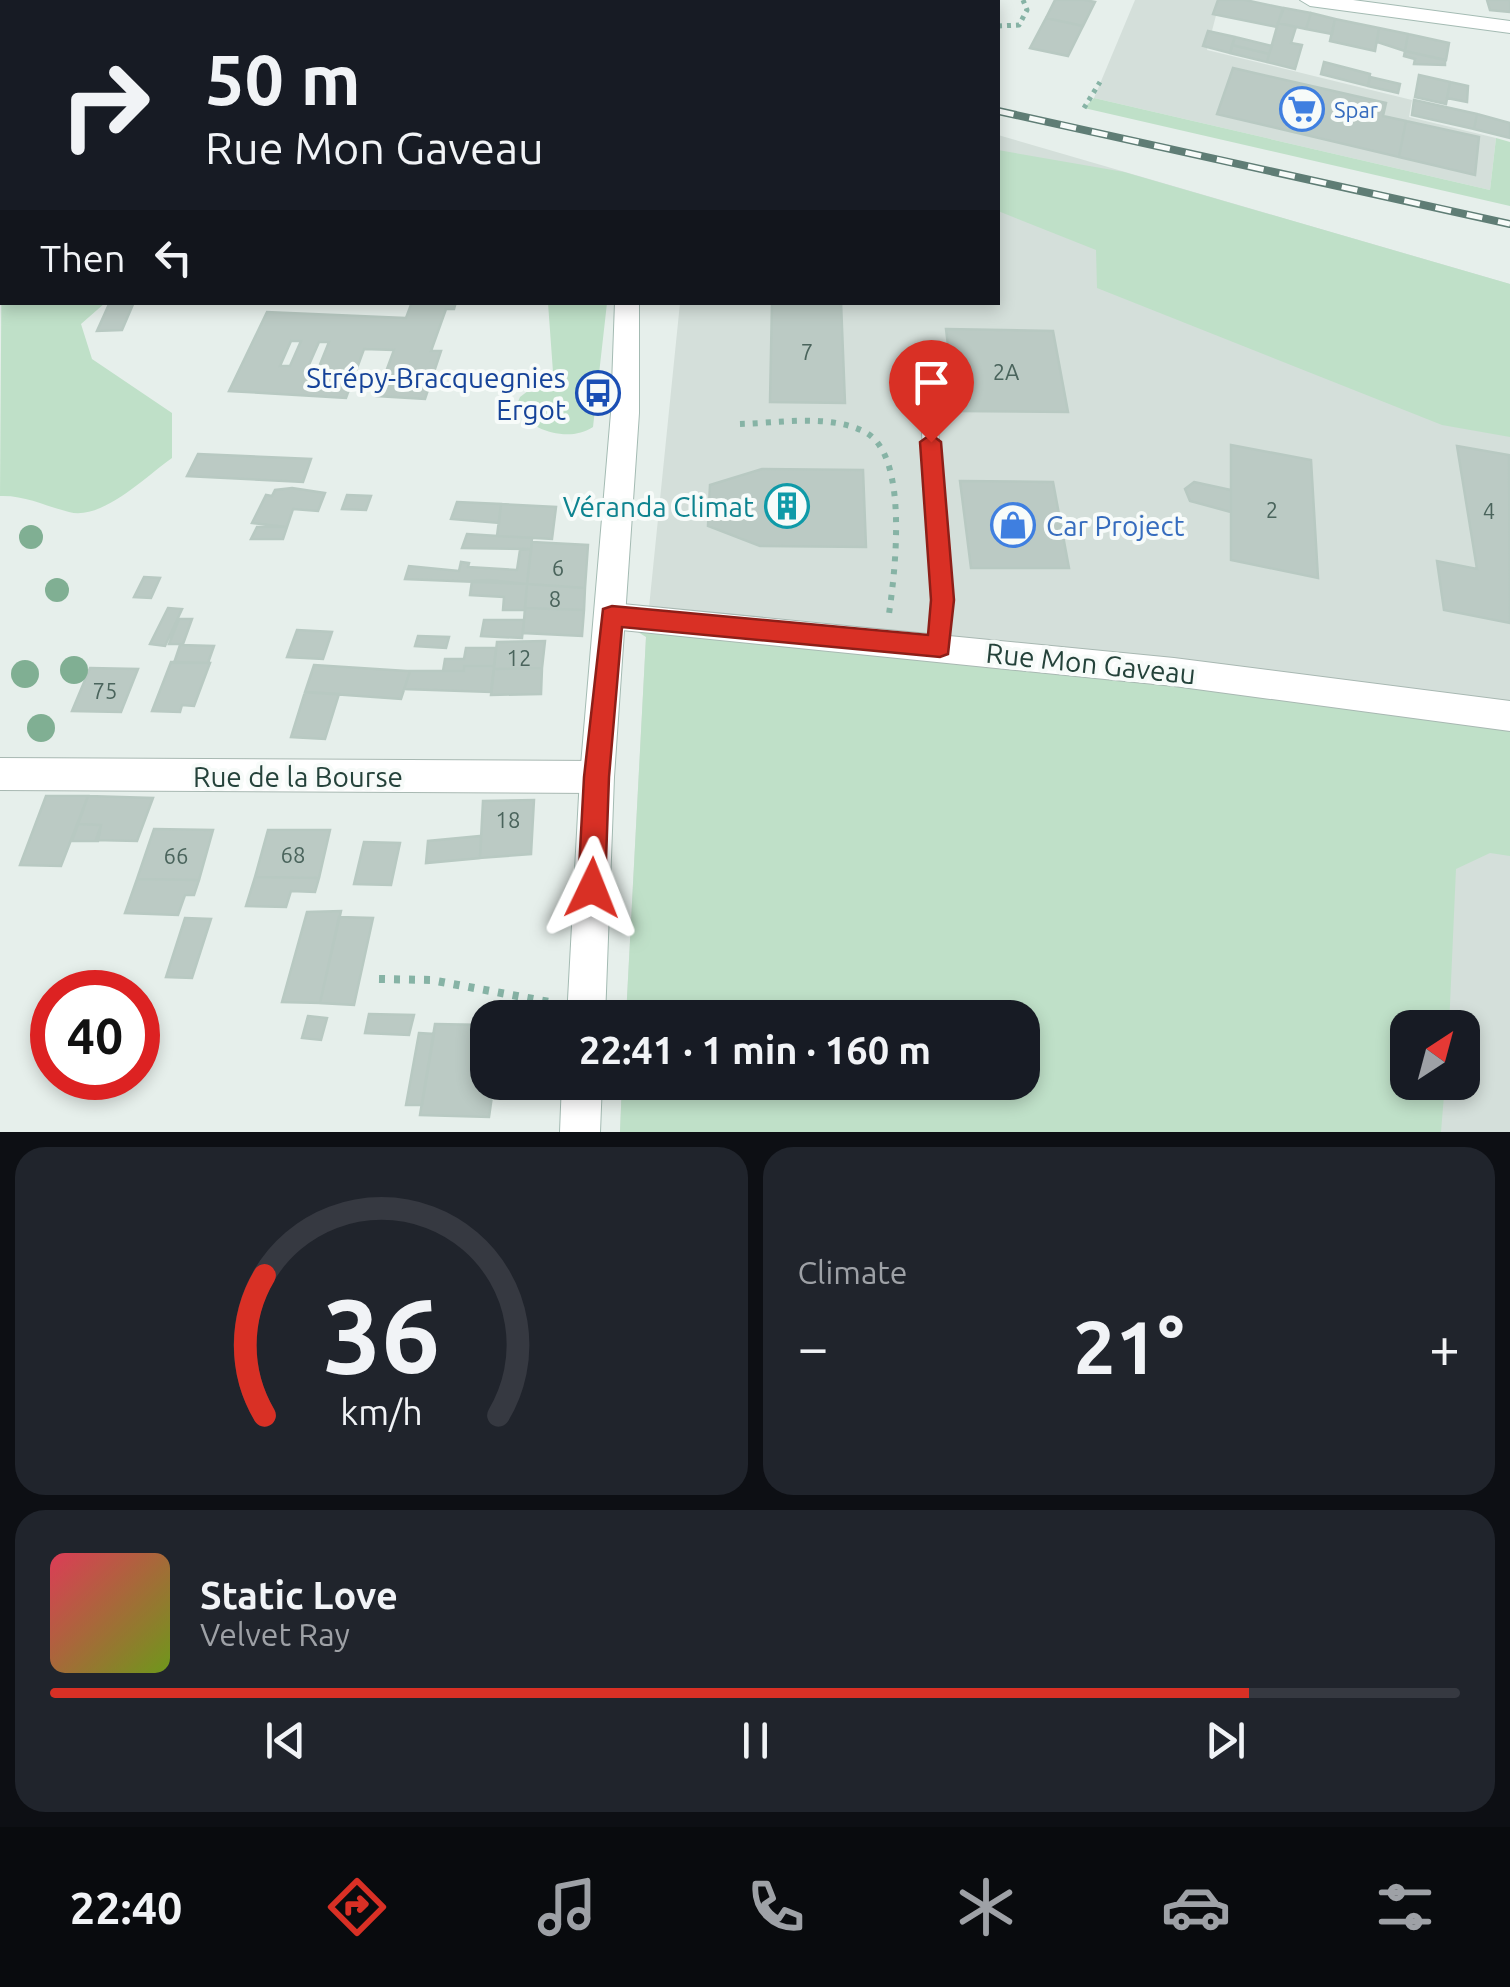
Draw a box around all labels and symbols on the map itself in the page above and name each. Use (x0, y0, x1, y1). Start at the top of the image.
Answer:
supermarket icon: Spar (1279, 86, 1325, 132)
place label: Spar (1334, 97, 1379, 122)
house number: 7 (801, 339, 813, 364)
pin (889, 340, 974, 443)
house number: 2A (993, 359, 1020, 384)
place label: Strépy-Bracquegnies Ergot (306, 362, 566, 425)
bus stop icon: Strépy-Bracquegnies Ergot (575, 370, 621, 416)
building icon: Véranda Climat (764, 483, 810, 529)
place label: Véranda Climat (563, 491, 754, 522)
house number: 2 (1266, 497, 1278, 522)
house number: 4 (1483, 498, 1495, 523)
shop icon: Car Project (990, 502, 1036, 548)
place label: Car Project (1046, 510, 1185, 541)
house number: 6 (552, 555, 564, 580)
house number: 8 (549, 586, 561, 611)
street label: Rue Mon Gaveau (985, 637, 1197, 689)
house number: 12 (507, 645, 531, 670)
house number: 75 (93, 678, 117, 703)
street label: Rue de la Bourse (193, 761, 403, 792)
house number: 18 (496, 807, 520, 832)
position arrow (540, 836, 644, 940)
house number: 68 (281, 842, 305, 867)
house number: 66 (164, 843, 188, 868)
speed limit sign: 40 (30, 970, 160, 1100)
north arrow (1390, 1010, 1480, 1100)

